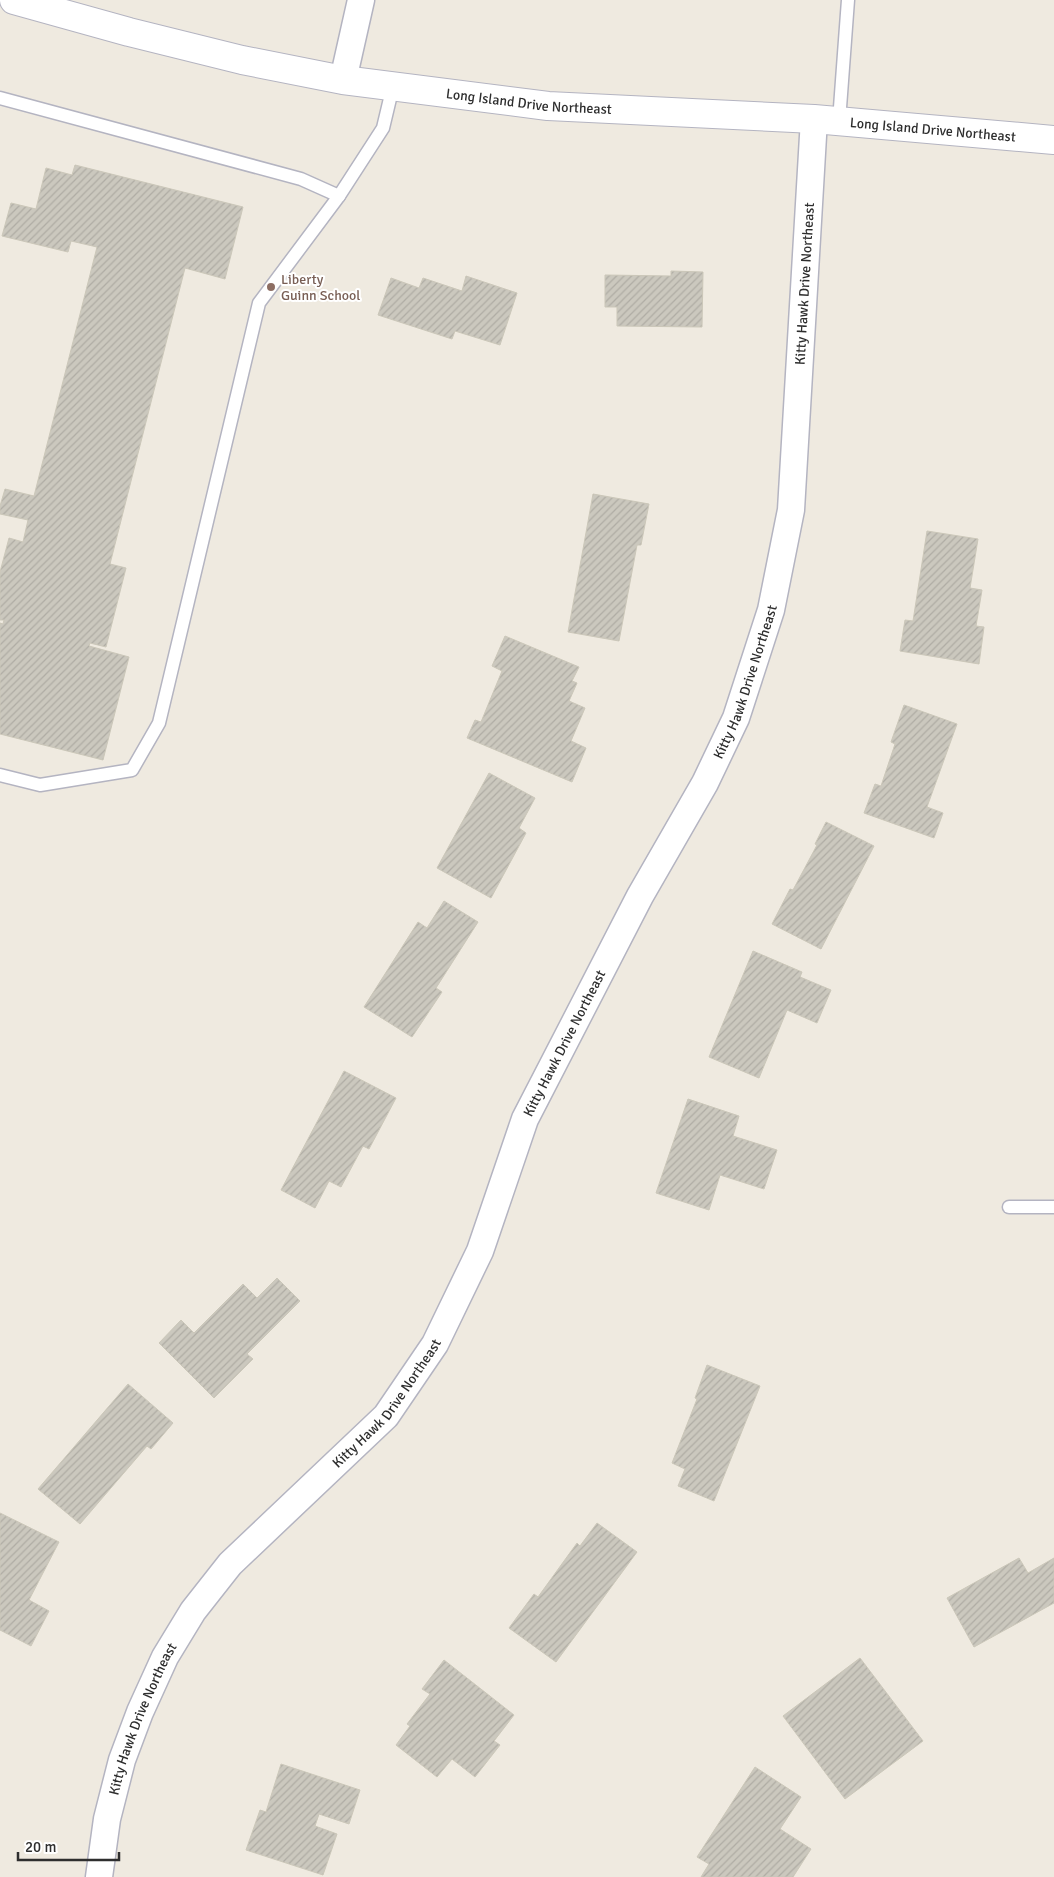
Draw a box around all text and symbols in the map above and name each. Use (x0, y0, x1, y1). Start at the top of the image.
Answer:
street label: Long Island Drive Northeast (445, 85, 612, 118)
street label: Long Island Drive Northeast (849, 114, 1017, 145)
street label: Kitty Hawk Drive Northeast (791, 202, 818, 366)
place label: Liberty Guinn School (281, 271, 360, 304)
marker: Liberty Guinn School (265, 281, 277, 293)
street label: Kitty Hawk Drive Northeast (709, 603, 780, 762)
street label: Kitty Hawk Drive Northeast (519, 967, 609, 1119)
street label: Kitty Hawk Drive Northeast (329, 1336, 445, 1471)
street label: Kitty Hawk Drive Northeast (105, 1639, 180, 1797)
scale bar (18, 1830, 119, 1862)
text: 20 m (25, 1838, 56, 1856)

